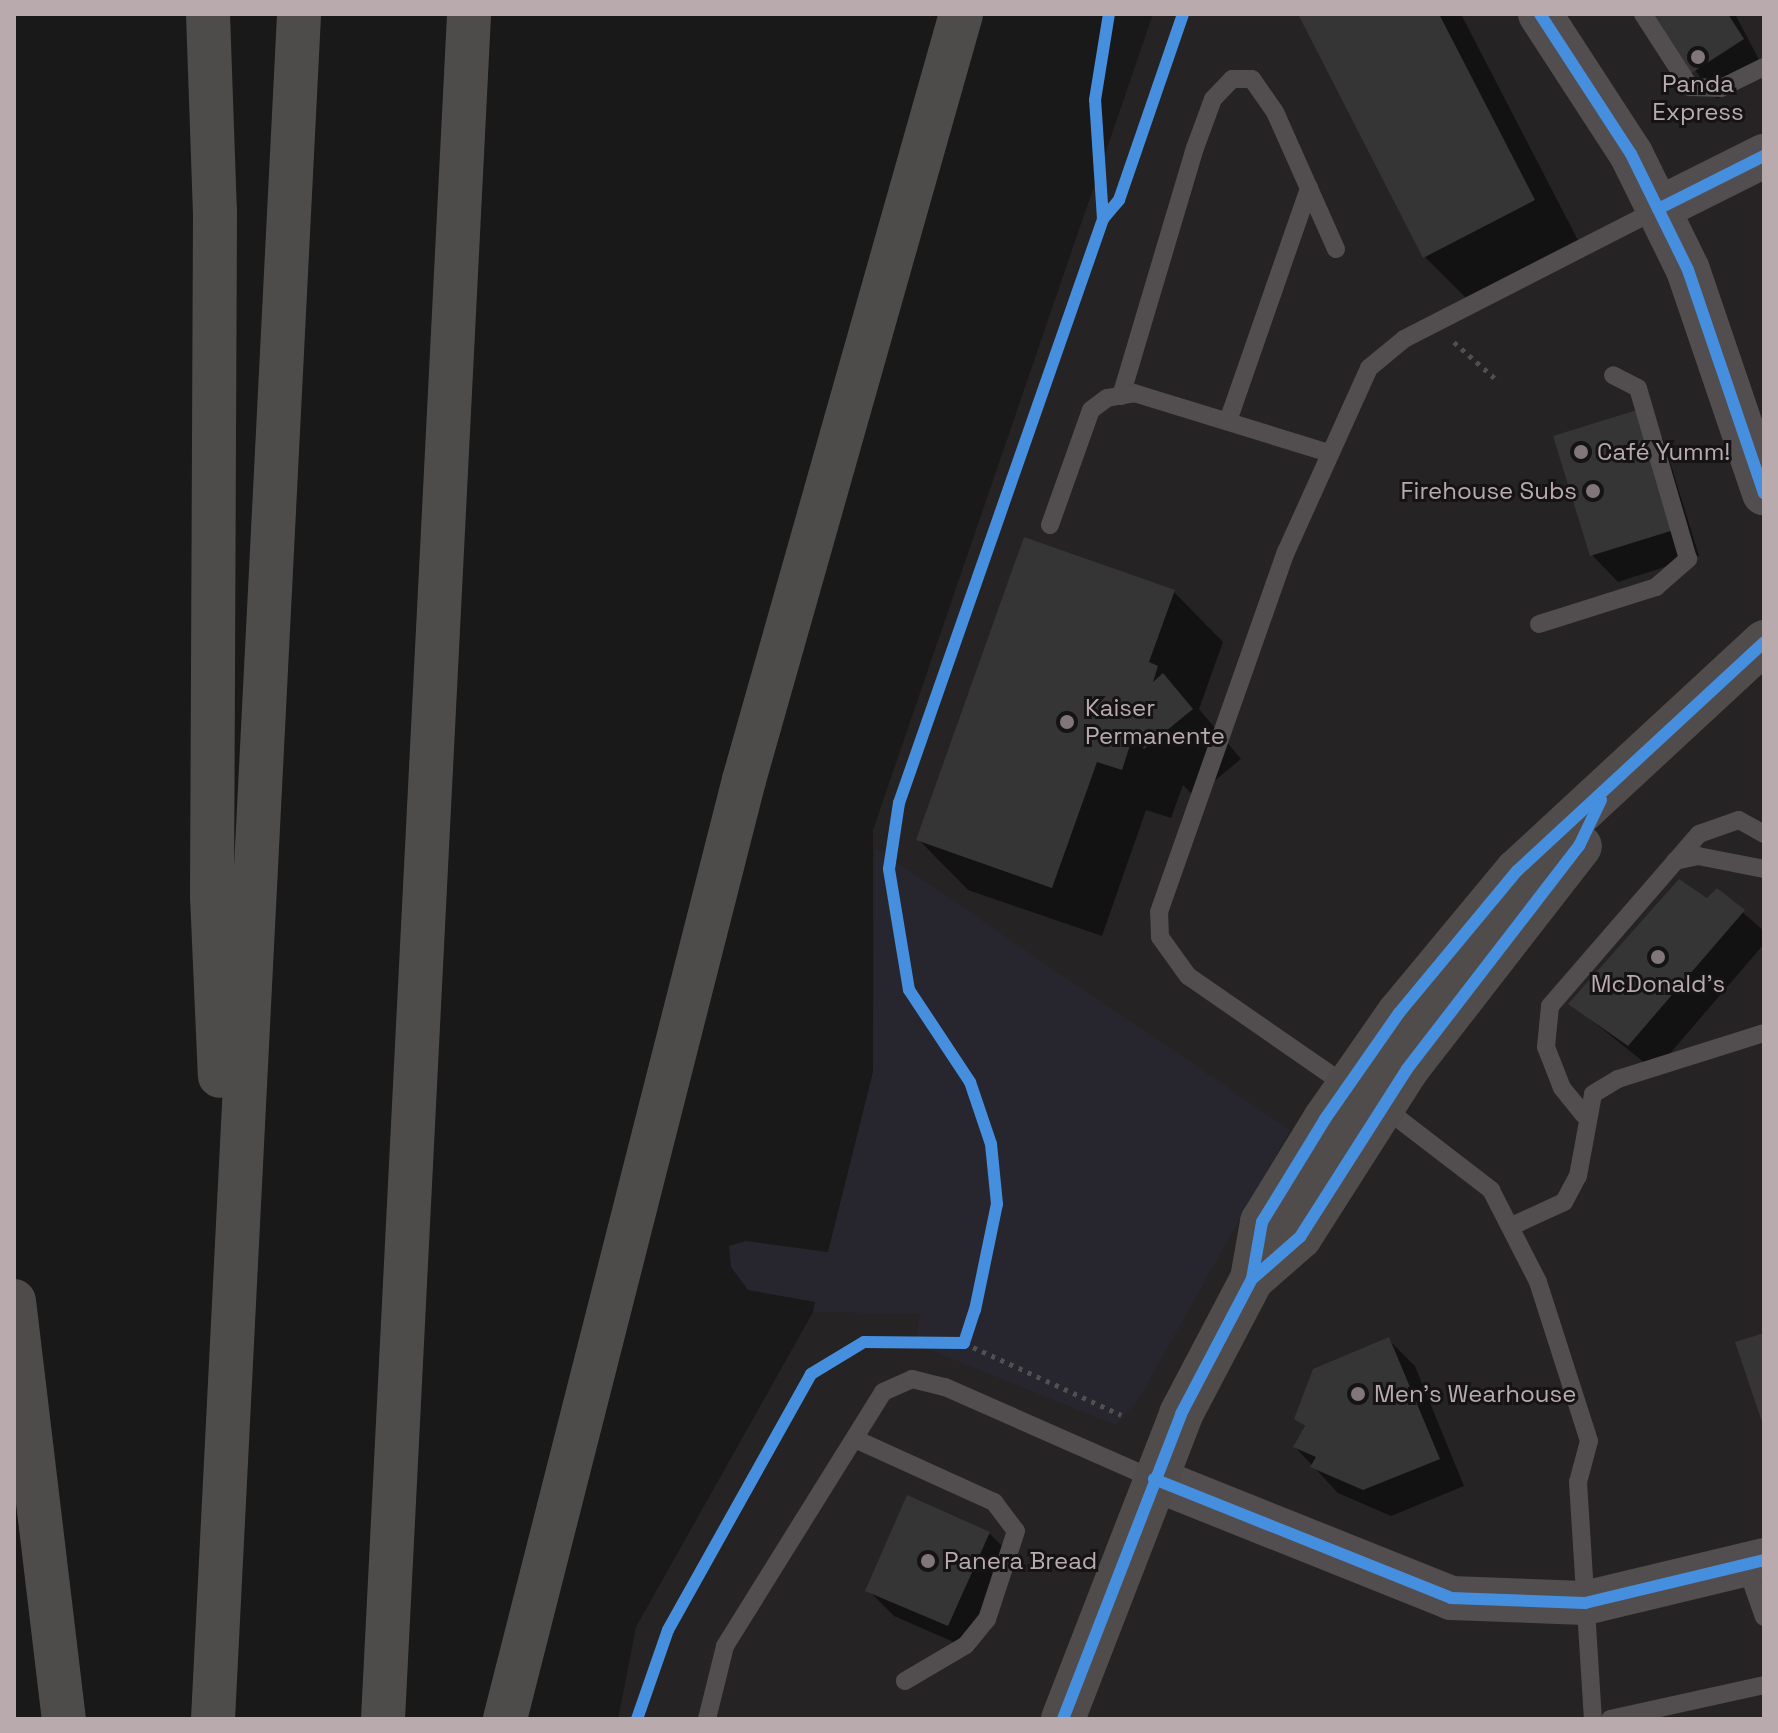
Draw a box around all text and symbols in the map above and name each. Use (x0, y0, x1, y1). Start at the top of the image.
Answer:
marker: Panda Express (1689, 48, 1707, 66)
place label: Panda Express (1652, 70, 1744, 126)
place label: Café Yumm! (1597, 438, 1731, 466)
marker: Café Yumm! (1572, 443, 1590, 461)
place label: Firehouse Subs (1401, 477, 1577, 505)
marker: Firehouse Subs (1584, 482, 1602, 500)
place label: Kaiser Permanente (1085, 694, 1225, 750)
marker: Kaiser Permanente (1056, 711, 1078, 733)
marker: McDonald's (1649, 948, 1667, 966)
place label: McDonald's (1591, 970, 1725, 998)
place label: Men's Wearhouse (1374, 1380, 1577, 1408)
marker: Men's Wearhouse (1349, 1385, 1367, 1403)
place label: Panera Bread (944, 1547, 1097, 1575)
marker: Panera Bread (919, 1552, 937, 1570)

